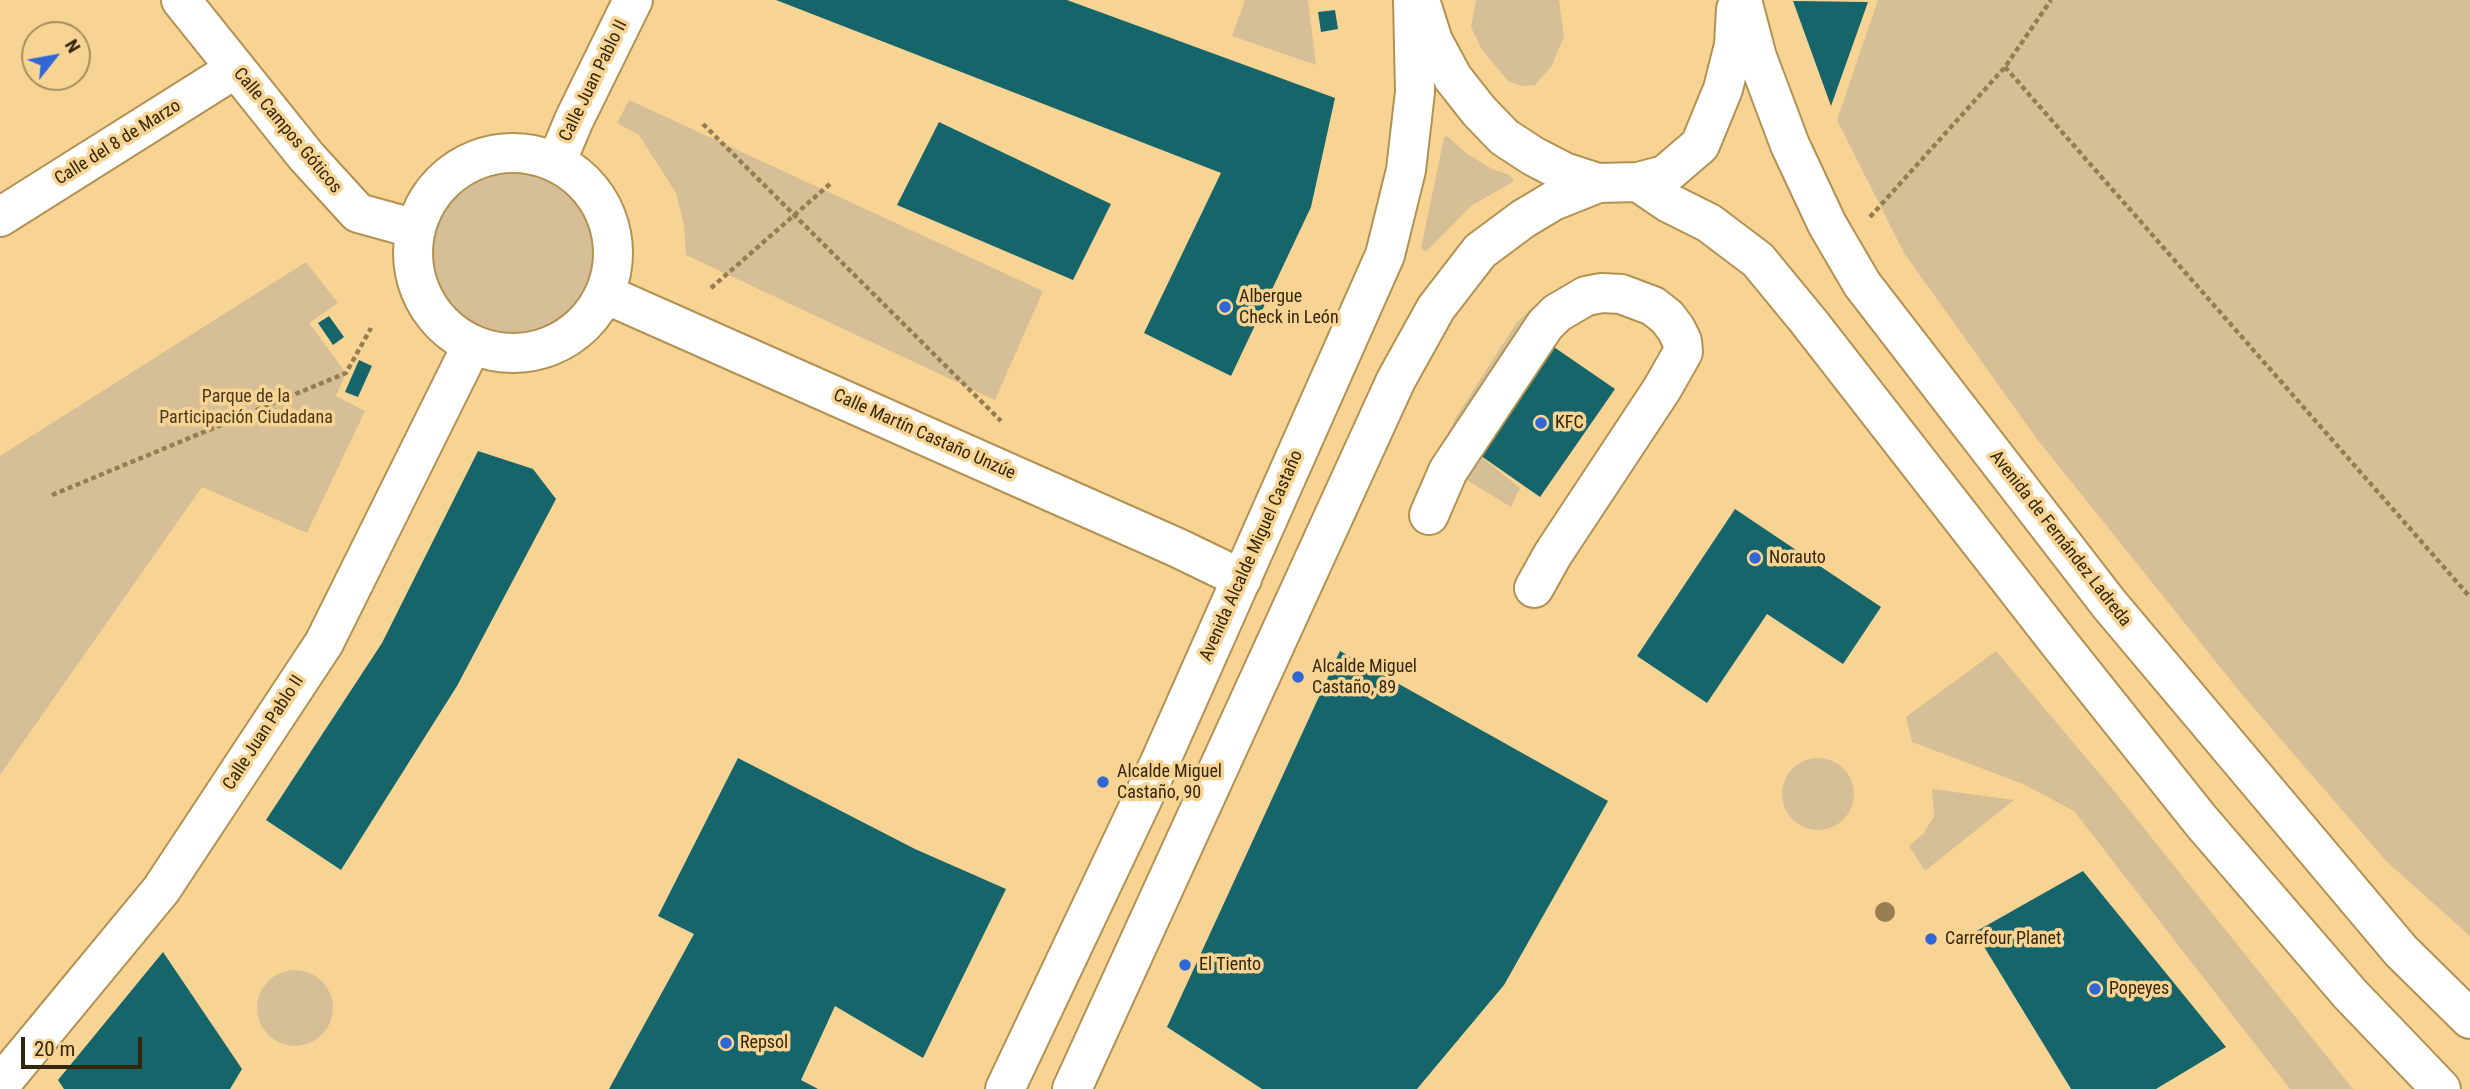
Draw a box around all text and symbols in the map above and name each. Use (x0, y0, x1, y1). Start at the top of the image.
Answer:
street label: Calle Juan Pablo II (555, 17, 633, 145)
north arrow (21, 21, 91, 91)
text: N (60, 35, 86, 57)
street label: Calle Campos Góticos (228, 64, 346, 198)
street label: Calle del 8 de Marzo (51, 96, 185, 190)
place label: Albergue Check in León (1239, 286, 1339, 328)
marker: Albergue Check in León (1217, 299, 1233, 315)
street label: Calle Martín Castaño Unzúe (830, 385, 1018, 485)
park label: Parque de la Participación Ciudadana (159, 386, 333, 428)
place label: KFC (1555, 412, 1584, 434)
marker: KFC (1533, 415, 1549, 431)
street label: Avenida Alcalde Miguel Castaño (1196, 447, 1308, 665)
street label: Avenida de Fernández Ladreda (1985, 447, 2135, 631)
place label: Norauto (1769, 547, 1826, 569)
marker: Norauto (1747, 550, 1763, 566)
place label: Alcalde Miguel Castaño, 89 (1312, 656, 1417, 698)
marker: Alcalde Miguel Castaño, 89 (1290, 669, 1306, 685)
street label: Calle Juan Pablo II (219, 672, 309, 794)
place label: Alcalde Miguel Castaño, 90 (1117, 761, 1222, 804)
marker: Alcalde Miguel Castaño, 90 (1095, 774, 1111, 790)
place label: Carrefour Planet (1945, 928, 2061, 950)
marker: Carrefour Planet (1923, 931, 1939, 947)
place label: El Tiento (1199, 954, 1261, 976)
marker: El Tiento (1177, 957, 1193, 973)
place label: Popeyes (2109, 978, 2169, 1000)
marker: Popeyes (2087, 981, 2103, 997)
scale bar (24, 1023, 145, 1066)
place label: Repsol (740, 1032, 788, 1054)
marker: Repsol (718, 1035, 734, 1051)
text: 20 m (34, 1037, 75, 1061)

